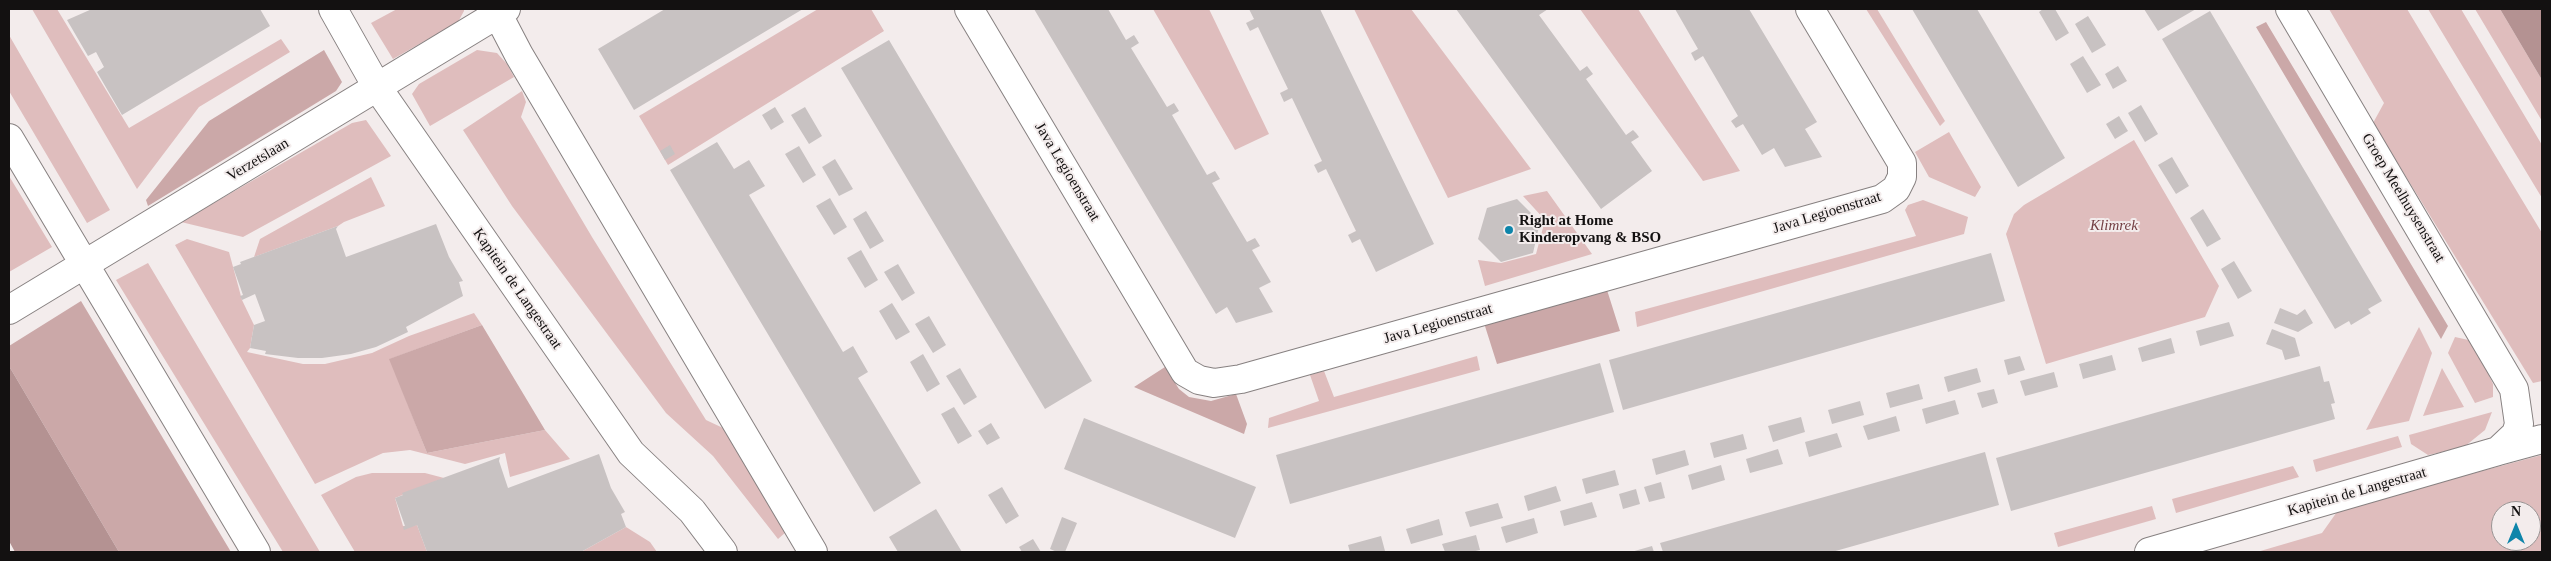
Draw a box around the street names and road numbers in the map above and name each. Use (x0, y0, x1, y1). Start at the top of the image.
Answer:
street label: Java Legioenstraat (1030, 119, 1104, 225)
street label: Groep Meelhuysenstraat (2357, 130, 2449, 266)
street label: Verzetslaan (224, 134, 292, 186)
street label: Java Legioenstraat (1771, 188, 1883, 238)
street label: Kapitein de Langestraat (469, 225, 565, 353)
street label: Java Legioenstraat (1382, 300, 1494, 348)
street label: Kapitein de Langestraat (2286, 464, 2428, 520)

